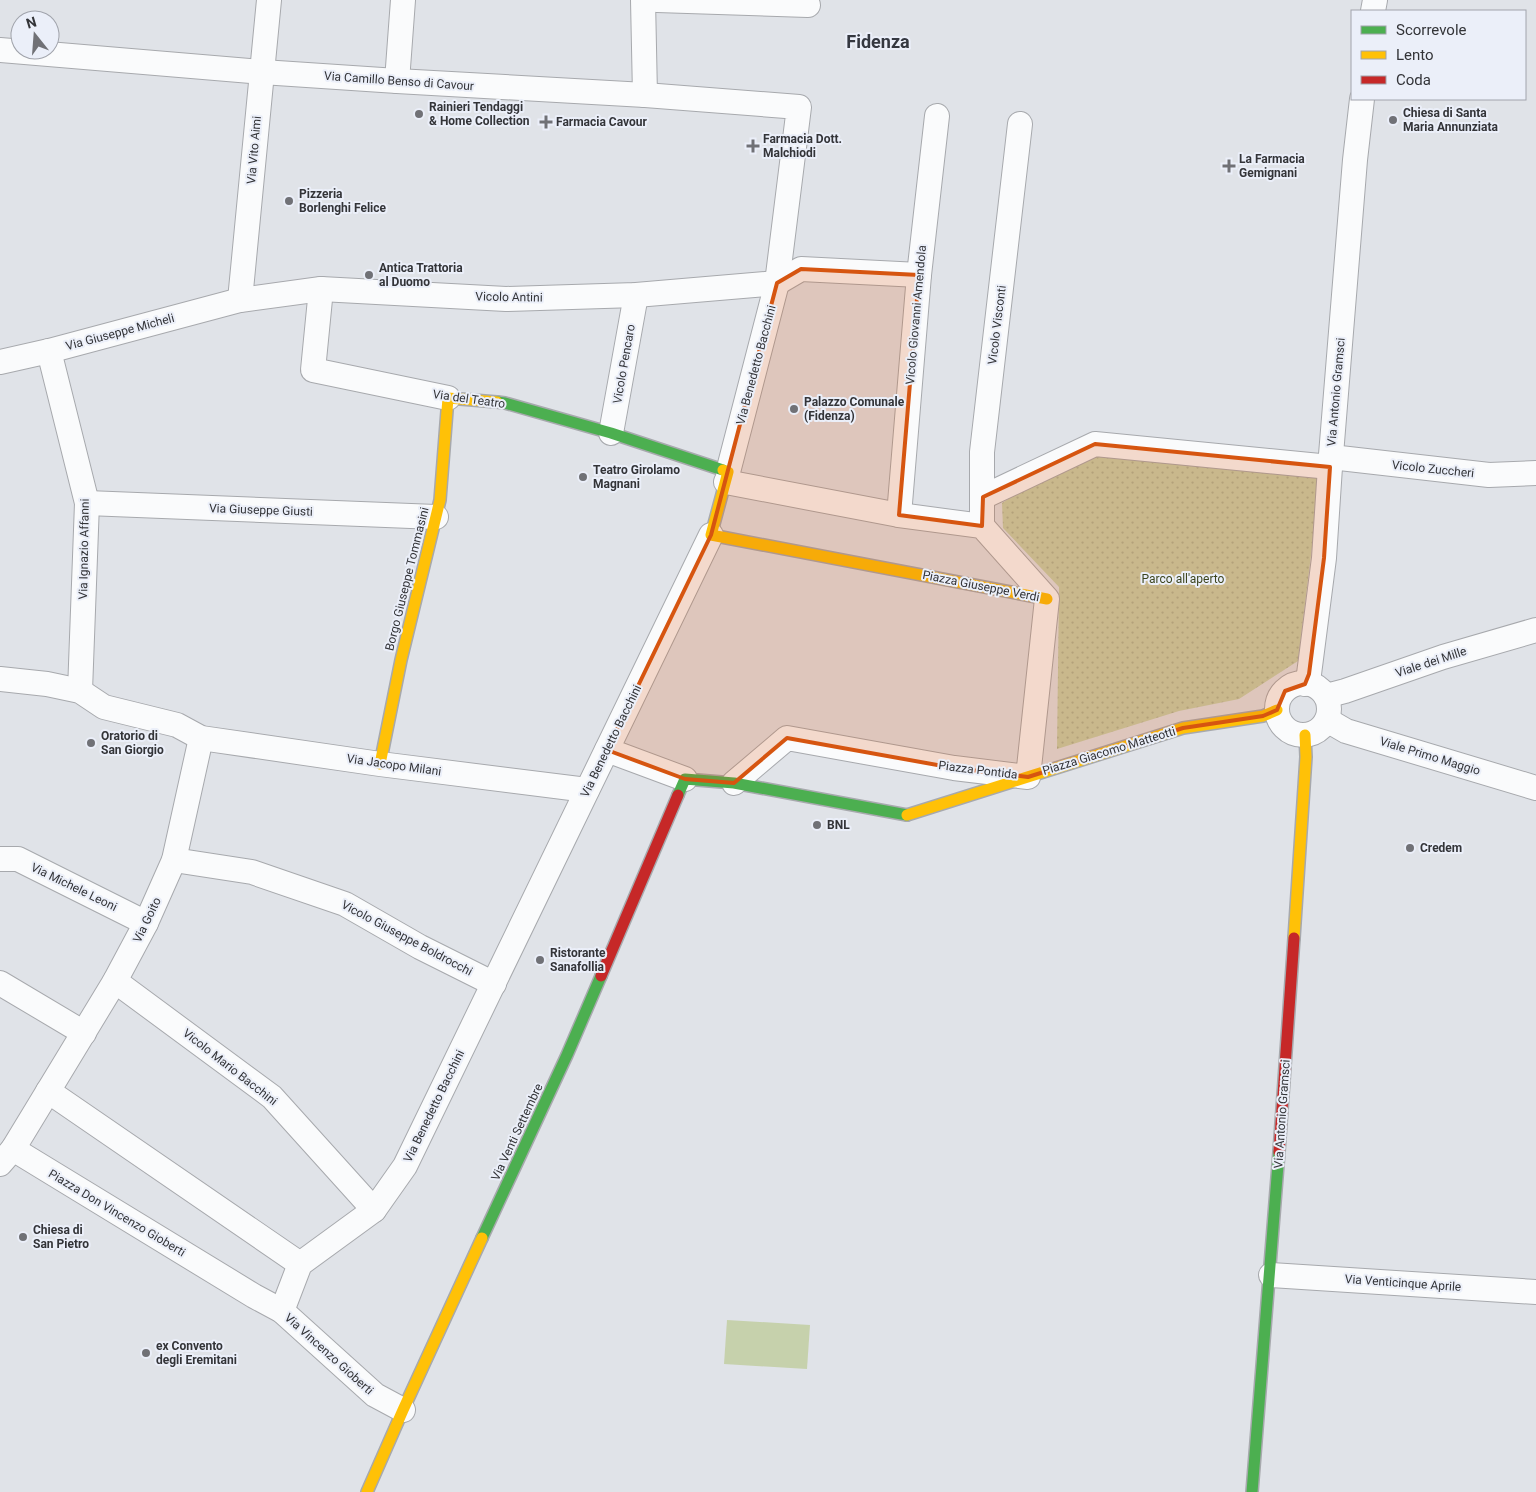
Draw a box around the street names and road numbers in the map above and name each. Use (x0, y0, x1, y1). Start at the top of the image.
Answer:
street label: Via Camillo Benso di Cavour (324, 69, 474, 93)
street label: Via Vito Aimi (244, 115, 264, 185)
street label: Vicolo Giovanni Amendola (903, 245, 929, 385)
street label: Vicolo Visconti (985, 284, 1009, 365)
street label: Vicolo Antini (475, 289, 543, 305)
street label: Via Benedetto Bacchini (733, 304, 779, 426)
street label: Via Giuseppe Micheli (64, 311, 176, 353)
street label: Vicolo Pencaro (610, 323, 638, 405)
street label: Via Antonio Gramsci (1324, 337, 1348, 447)
street label: Via del Teatro (432, 387, 506, 411)
street label: Vicolo Zuccheri (1391, 458, 1475, 480)
street label: Via Ignazio Affanni (76, 498, 92, 600)
street label: Via Giuseppe Giusti (209, 501, 313, 519)
street label: Borgo Giuseppe Tommasini (382, 506, 432, 652)
street label: Piazza Giuseppe Verdi (921, 568, 1041, 604)
street label: Viale dei Mille (1394, 644, 1468, 680)
street label: Via Benedetto Bacchini (578, 682, 644, 799)
street label: Piazza Giacomo Matteotti (1041, 724, 1177, 778)
street label: Viale Primo Maggio (1378, 734, 1482, 778)
street label: Via Jacopo Milani (346, 751, 442, 779)
street label: Piazza Pontida (938, 758, 1018, 782)
street label: Via Michele Leoni (29, 860, 119, 914)
street label: Via Goito (130, 895, 164, 945)
street label: Vicolo Giuseppe Boldrocchi (339, 897, 475, 979)
street label: Vicolo Mario Bacchini (180, 1026, 280, 1108)
street label: Via Benedetto Bacchini (401, 1047, 467, 1164)
street label: Via Antonio Gramsci (1271, 1059, 1293, 1169)
street label: Via Venti Settembre (488, 1081, 546, 1183)
street label: Piazza Don Vincenzo Gioberti (46, 1167, 188, 1260)
street label: Via Venticinque Aprile (1344, 1272, 1462, 1294)
street label: Via Vincenzo Gioberti (282, 1311, 376, 1398)

